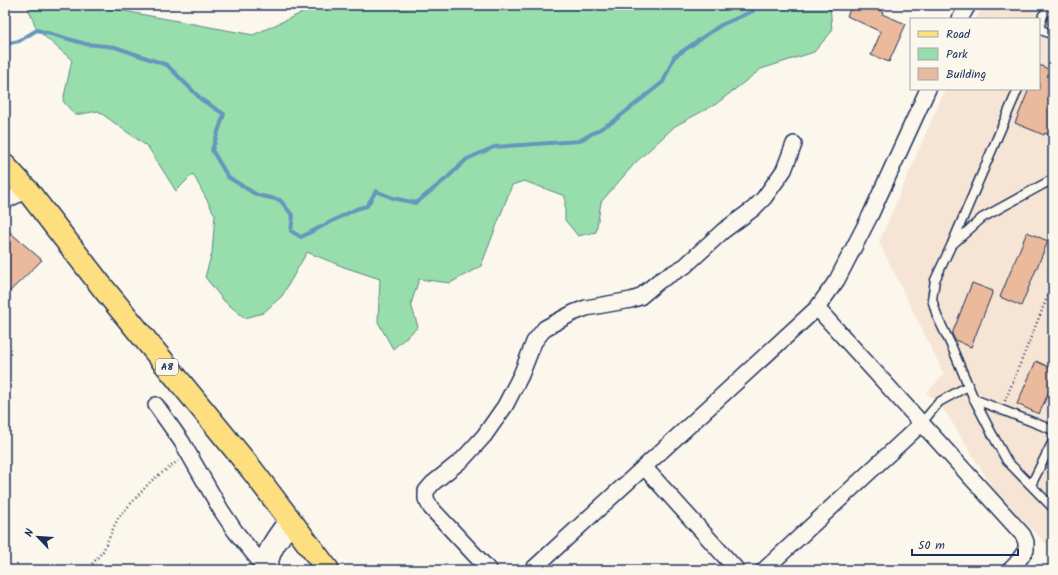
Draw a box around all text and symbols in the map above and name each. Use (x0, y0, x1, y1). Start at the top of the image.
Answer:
legend (910, 18, 1040, 90)
text: Road (946, 25, 971, 44)
text: Park (946, 45, 968, 64)
text: Building (946, 65, 986, 84)
road number: A8 (156, 359, 178, 375)
north arrow (18, 517, 58, 557)
text: N (20, 526, 39, 540)
scale bar (912, 531, 1018, 557)
text: 50 m (918, 536, 945, 555)

